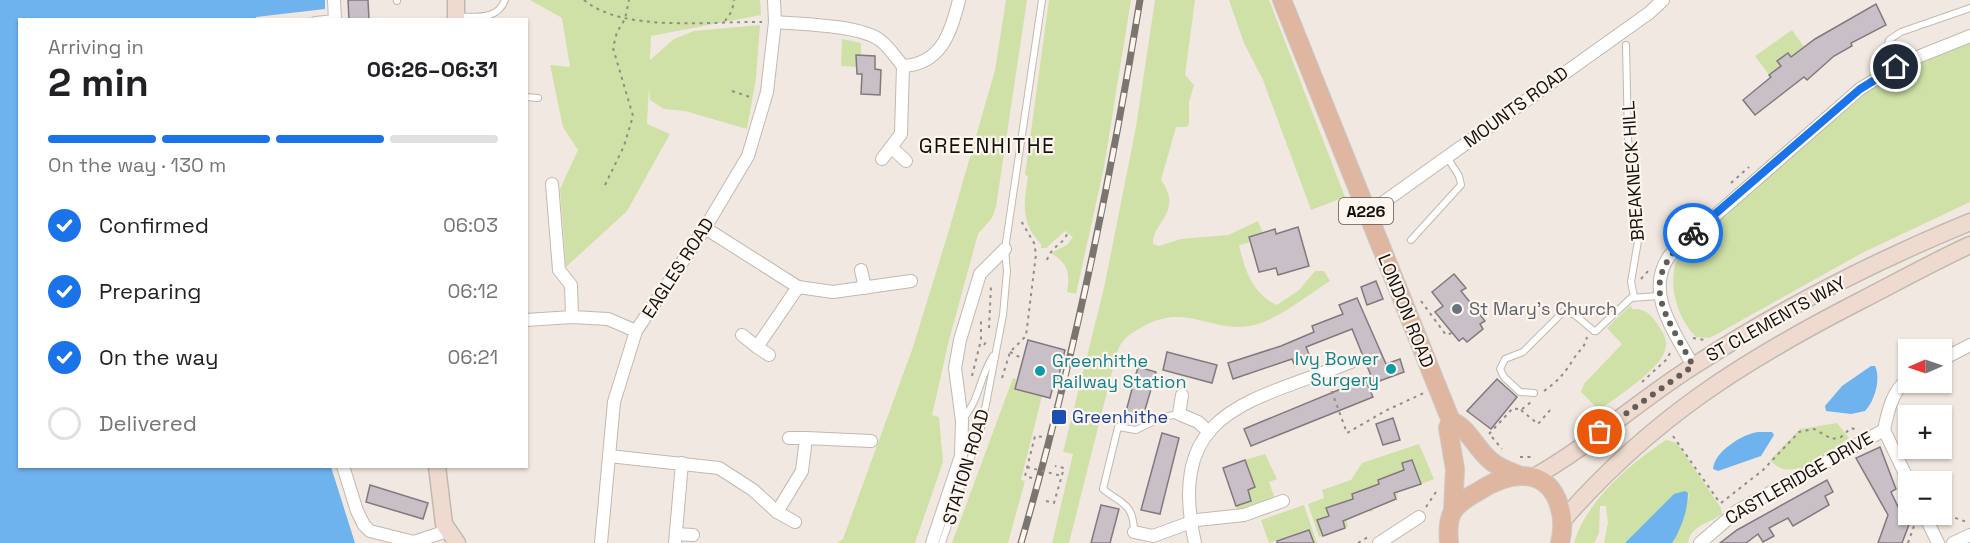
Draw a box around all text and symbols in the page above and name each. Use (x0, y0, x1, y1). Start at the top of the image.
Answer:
text: Arriving in (48, 34, 144, 60)
pin (1870, 41, 1921, 92)
icon: home (1879, 50, 1912, 83)
text: 06:26–06:31 (367, 55, 498, 83)
text: 2 min (48, 58, 149, 107)
street label: MOUNTS ROAD (1459, 61, 1573, 152)
street label: BREAKNECK HILL (1616, 100, 1649, 242)
district label: GREENHITHE (919, 132, 1055, 159)
text: On the way · 130 m (48, 152, 226, 178)
road number: A226 (1339, 198, 1393, 224)
courier (1663, 203, 1723, 263)
icon: check (48, 209, 81, 242)
text: Confirmed (99, 211, 209, 239)
text: 06:03 (443, 212, 498, 238)
street label: EAGLES ROAD (637, 213, 719, 322)
icon: bike (1677, 217, 1710, 250)
street label: LONDON ROAD (1373, 251, 1440, 371)
street label: ST CLEMENTS WAY (1702, 271, 1850, 367)
icon: check (48, 275, 81, 308)
text: Preparing (99, 277, 201, 305)
text: 06:12 (447, 278, 498, 304)
place label: St Mary's Church (1469, 297, 1617, 320)
marker: St Mary's Church (1450, 302, 1464, 316)
north arrow (1898, 339, 1952, 393)
map controls (1898, 339, 1952, 525)
icon: check (48, 341, 81, 374)
text: On the way (99, 343, 218, 371)
text: 06:21 (447, 344, 498, 370)
place label: Ivy Bower Surgery (1295, 347, 1379, 391)
place label: Greenhithe Railway Station (1052, 349, 1186, 393)
marker: Ivy Bower Surgery (1384, 362, 1398, 376)
marker: Greenhithe Railway Station (1033, 364, 1047, 378)
place label: Greenhithe (1072, 405, 1168, 428)
button: + (1898, 405, 1952, 459)
street label: STATION ROAD (937, 406, 994, 528)
pin (1574, 406, 1625, 457)
marker: Greenhithe (1050, 408, 1068, 426)
text: Delivered (99, 409, 197, 437)
icon: bag (1583, 415, 1616, 448)
street label: CASTLERIDGE DRIVE (1721, 426, 1877, 529)
button: − (1898, 471, 1952, 525)

